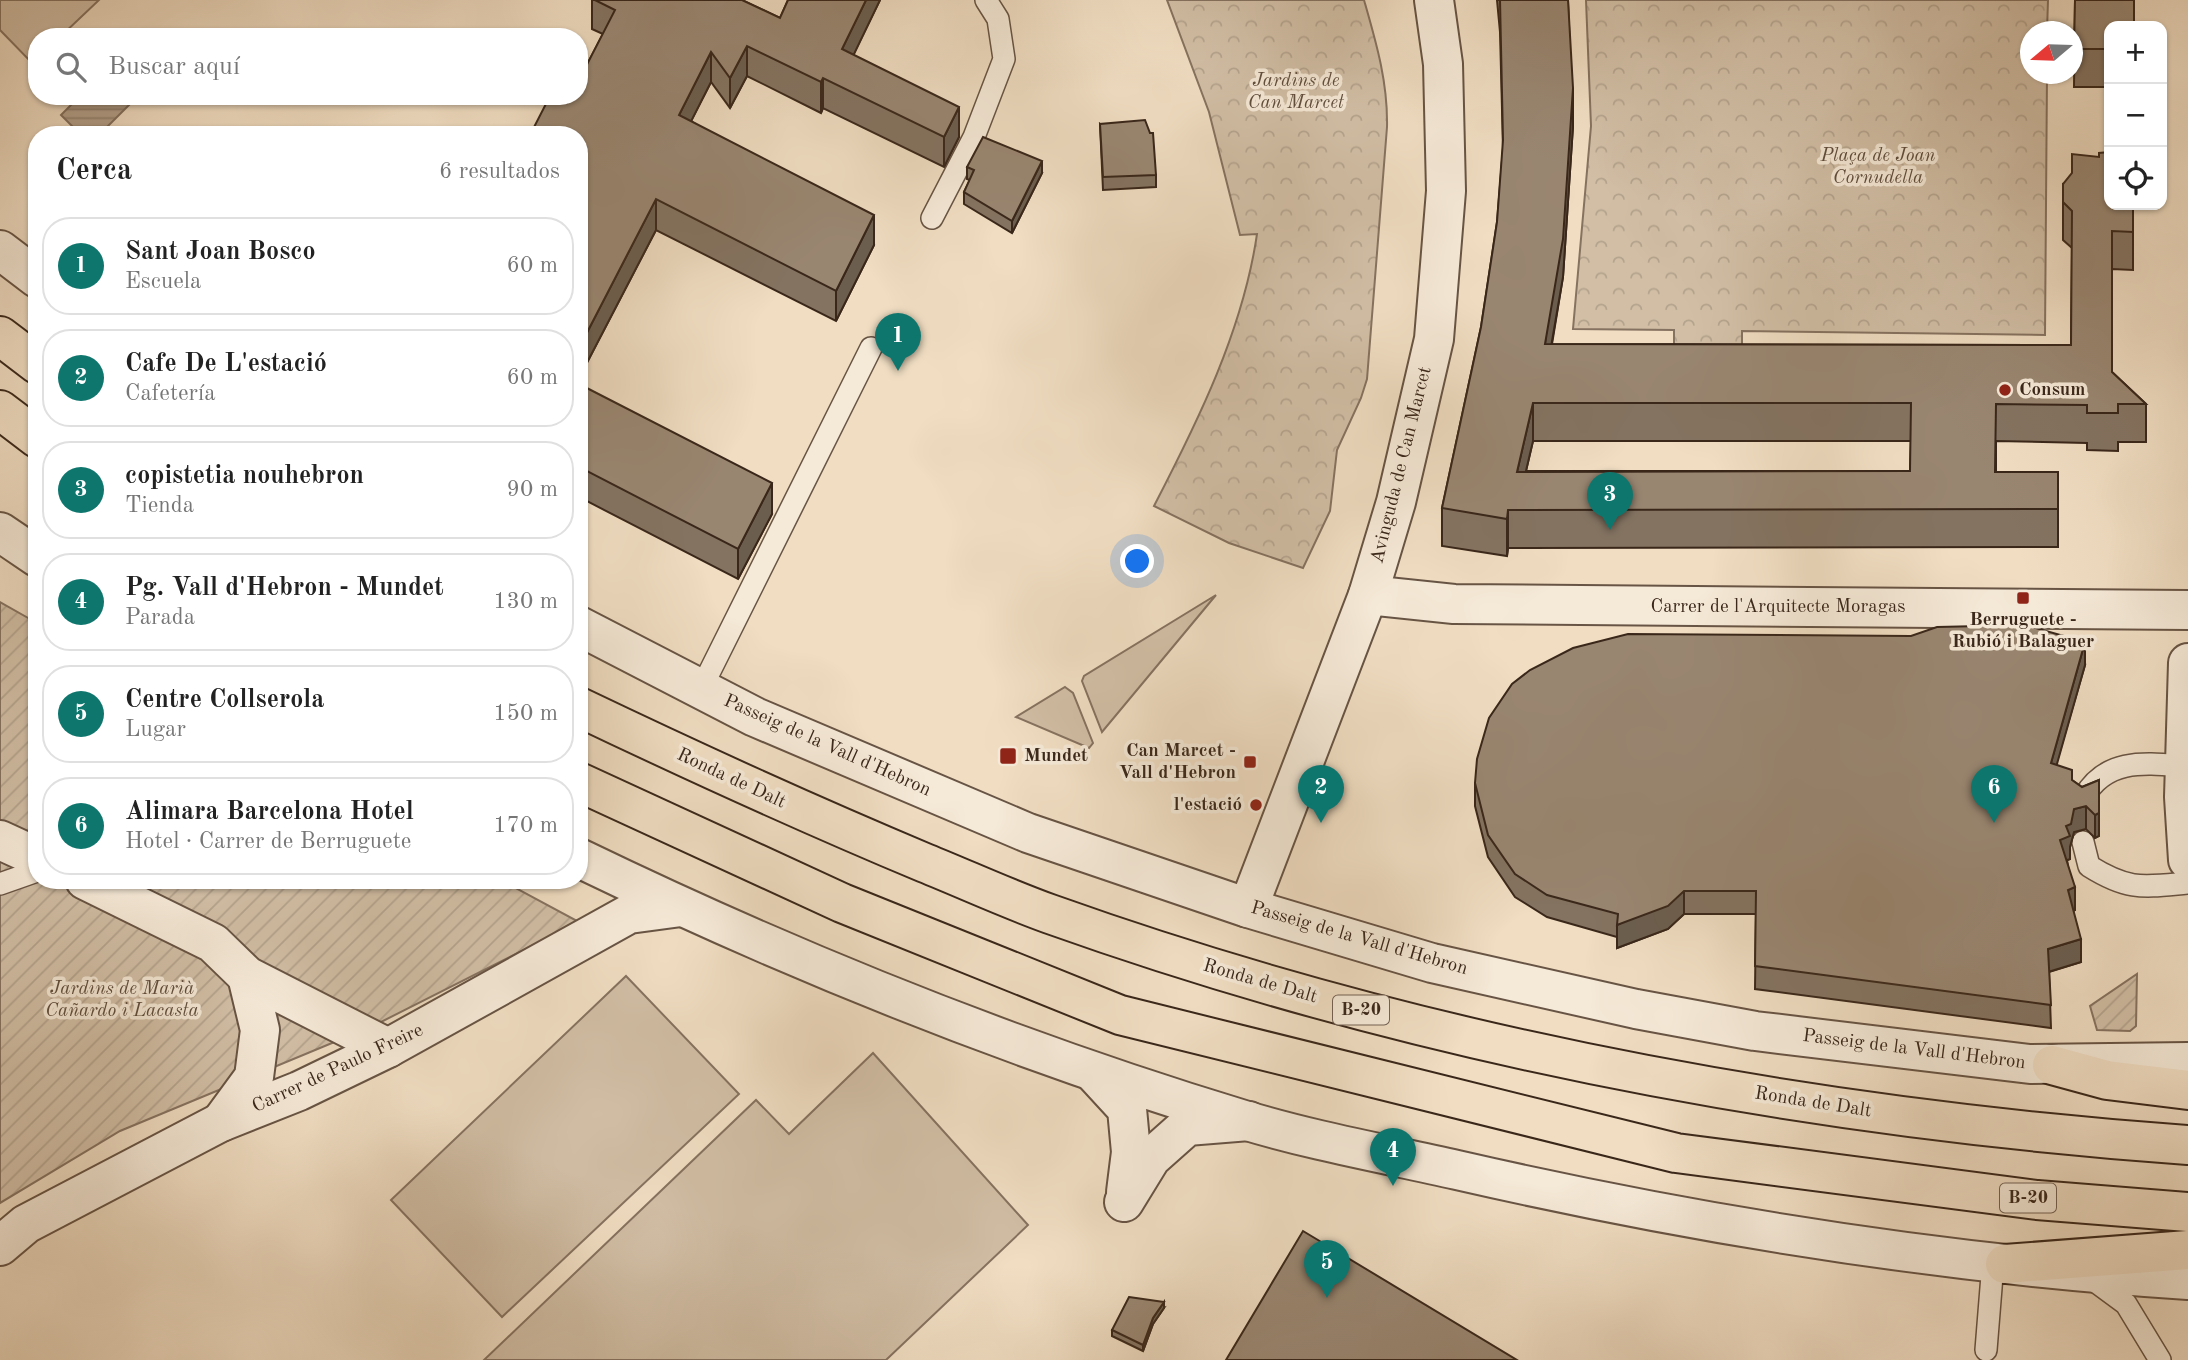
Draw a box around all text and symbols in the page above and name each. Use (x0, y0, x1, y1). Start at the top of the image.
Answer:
north arrow (2020, 21, 2083, 84)
map controls (2104, 21, 2167, 210)
button: + (2104, 21, 2167, 84)
search box (28, 28, 588, 105)
icon: search (52, 48, 90, 86)
text: Buscar aquí (108, 54, 240, 80)
park label: Jardins de Can Marcet (1248, 72, 1345, 113)
button: − (2104, 84, 2167, 147)
park label: Plaça de Joan Cornudella (1820, 147, 1936, 188)
button: locate (2104, 147, 2167, 210)
text: Cerca (56, 156, 132, 186)
text: 6 resultados (439, 160, 560, 183)
text: Sant Joan Bosco (125, 239, 316, 265)
text: 1 (74, 254, 88, 277)
text: 60 m (507, 254, 558, 277)
text: Escuela (125, 270, 201, 293)
pin: 1 (875, 313, 921, 371)
text: Cafe De L'estació (125, 351, 327, 377)
street label: Avinguda de Can Marcet (1368, 365, 1436, 565)
text: 2 (74, 366, 88, 389)
text: 60 m (507, 366, 558, 389)
place label: Consum (2019, 381, 2086, 400)
text: Cafetería (125, 382, 216, 405)
marker: Consum (1997, 382, 2013, 398)
text: copistetia nouhebron (125, 463, 364, 489)
pin: 3 (1587, 472, 1633, 530)
text: 3 (74, 478, 88, 501)
text: 90 m (507, 478, 558, 501)
text: Tienda (125, 494, 194, 517)
your location (1120, 544, 1154, 578)
text: Pg. Vall d'Hebron - Mundet (125, 575, 444, 601)
text: 4 (74, 590, 88, 613)
text: 130 m (493, 590, 558, 613)
marker: Berruguete - Rubió i Balaguer (2015, 590, 2031, 606)
street label: Carrer de l'Arquitecte Moragas (1650, 598, 1906, 617)
text: Parada (125, 606, 195, 629)
place label: Berruguete - Rubió i Balaguer (1952, 611, 2094, 652)
text: Centre Collserola (125, 687, 325, 713)
street label: Passeig de la Vall d'Hebron (720, 692, 934, 800)
text: 5 (74, 702, 88, 725)
text: 150 m (493, 702, 558, 725)
text: Lugar (125, 718, 186, 741)
place label: Can Marcet - Vall d'Hebron (1119, 742, 1236, 783)
street label: Ronda de Dalt (674, 745, 788, 813)
marker: Mundet (998, 746, 1018, 766)
place label: Mundet (1024, 747, 1088, 766)
marker: Can Marcet - Vall d'Hebron (1242, 754, 1258, 770)
pin: 2 (1298, 765, 1344, 823)
pin: 6 (1971, 765, 2017, 823)
place label: l'estació (1174, 796, 1242, 815)
marker: l'estació (1248, 797, 1264, 813)
text: Alimara Barcelona Hotel (125, 799, 414, 825)
text: 6 (74, 814, 88, 837)
text: 170 m (493, 814, 558, 837)
text: Hotel · Carrer de Berruguete (125, 830, 411, 853)
street label: Passeig de la Vall d'Hebron (1248, 899, 1470, 979)
street label: Ronda de Dalt (1201, 957, 1319, 1007)
park label: Jardins de Marià Cañardo i Lacasta (45, 980, 199, 1021)
road number: B-20 (1333, 995, 1389, 1024)
street label: Carrer de Paulo Freire (250, 1021, 426, 1117)
street label: Passeig de la Vall d'Hebron (1801, 1027, 2027, 1073)
street label: Ronda de Dalt (1753, 1084, 1873, 1122)
pin: 4 (1370, 1128, 1416, 1186)
road number: B-20 (2000, 1184, 2056, 1212)
pin: 5 (1304, 1240, 1350, 1298)

